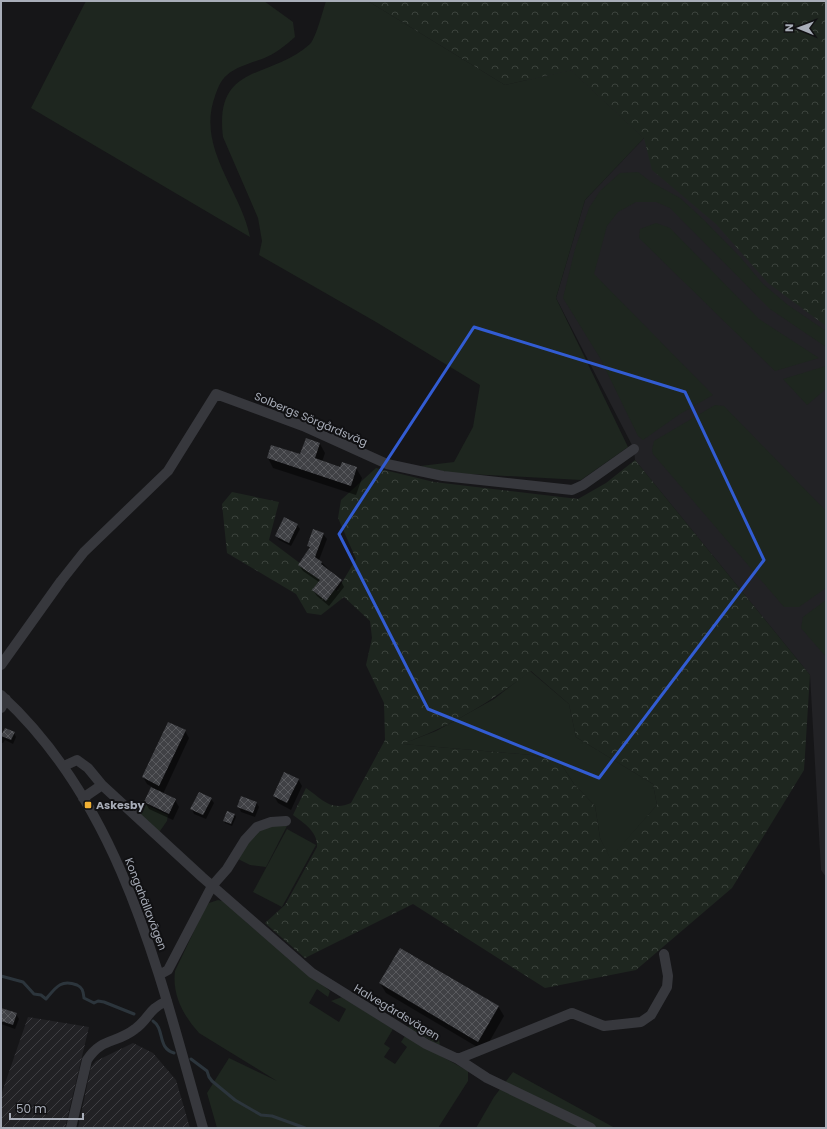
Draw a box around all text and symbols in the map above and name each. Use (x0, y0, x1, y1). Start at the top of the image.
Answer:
north arrow (779, 8, 819, 48)
text: N (781, 24, 797, 32)
street label: Solbergs Sörgårdsväg (252, 388, 370, 450)
place label: Askesby (96, 797, 144, 813)
marker: Askesby (83, 800, 93, 810)
street label: Kongahällavägen (121, 855, 171, 953)
street label: Halvegårdsvägen (351, 980, 443, 1044)
scale bar (10, 1095, 83, 1121)
text: 50 m (16, 1100, 47, 1117)

